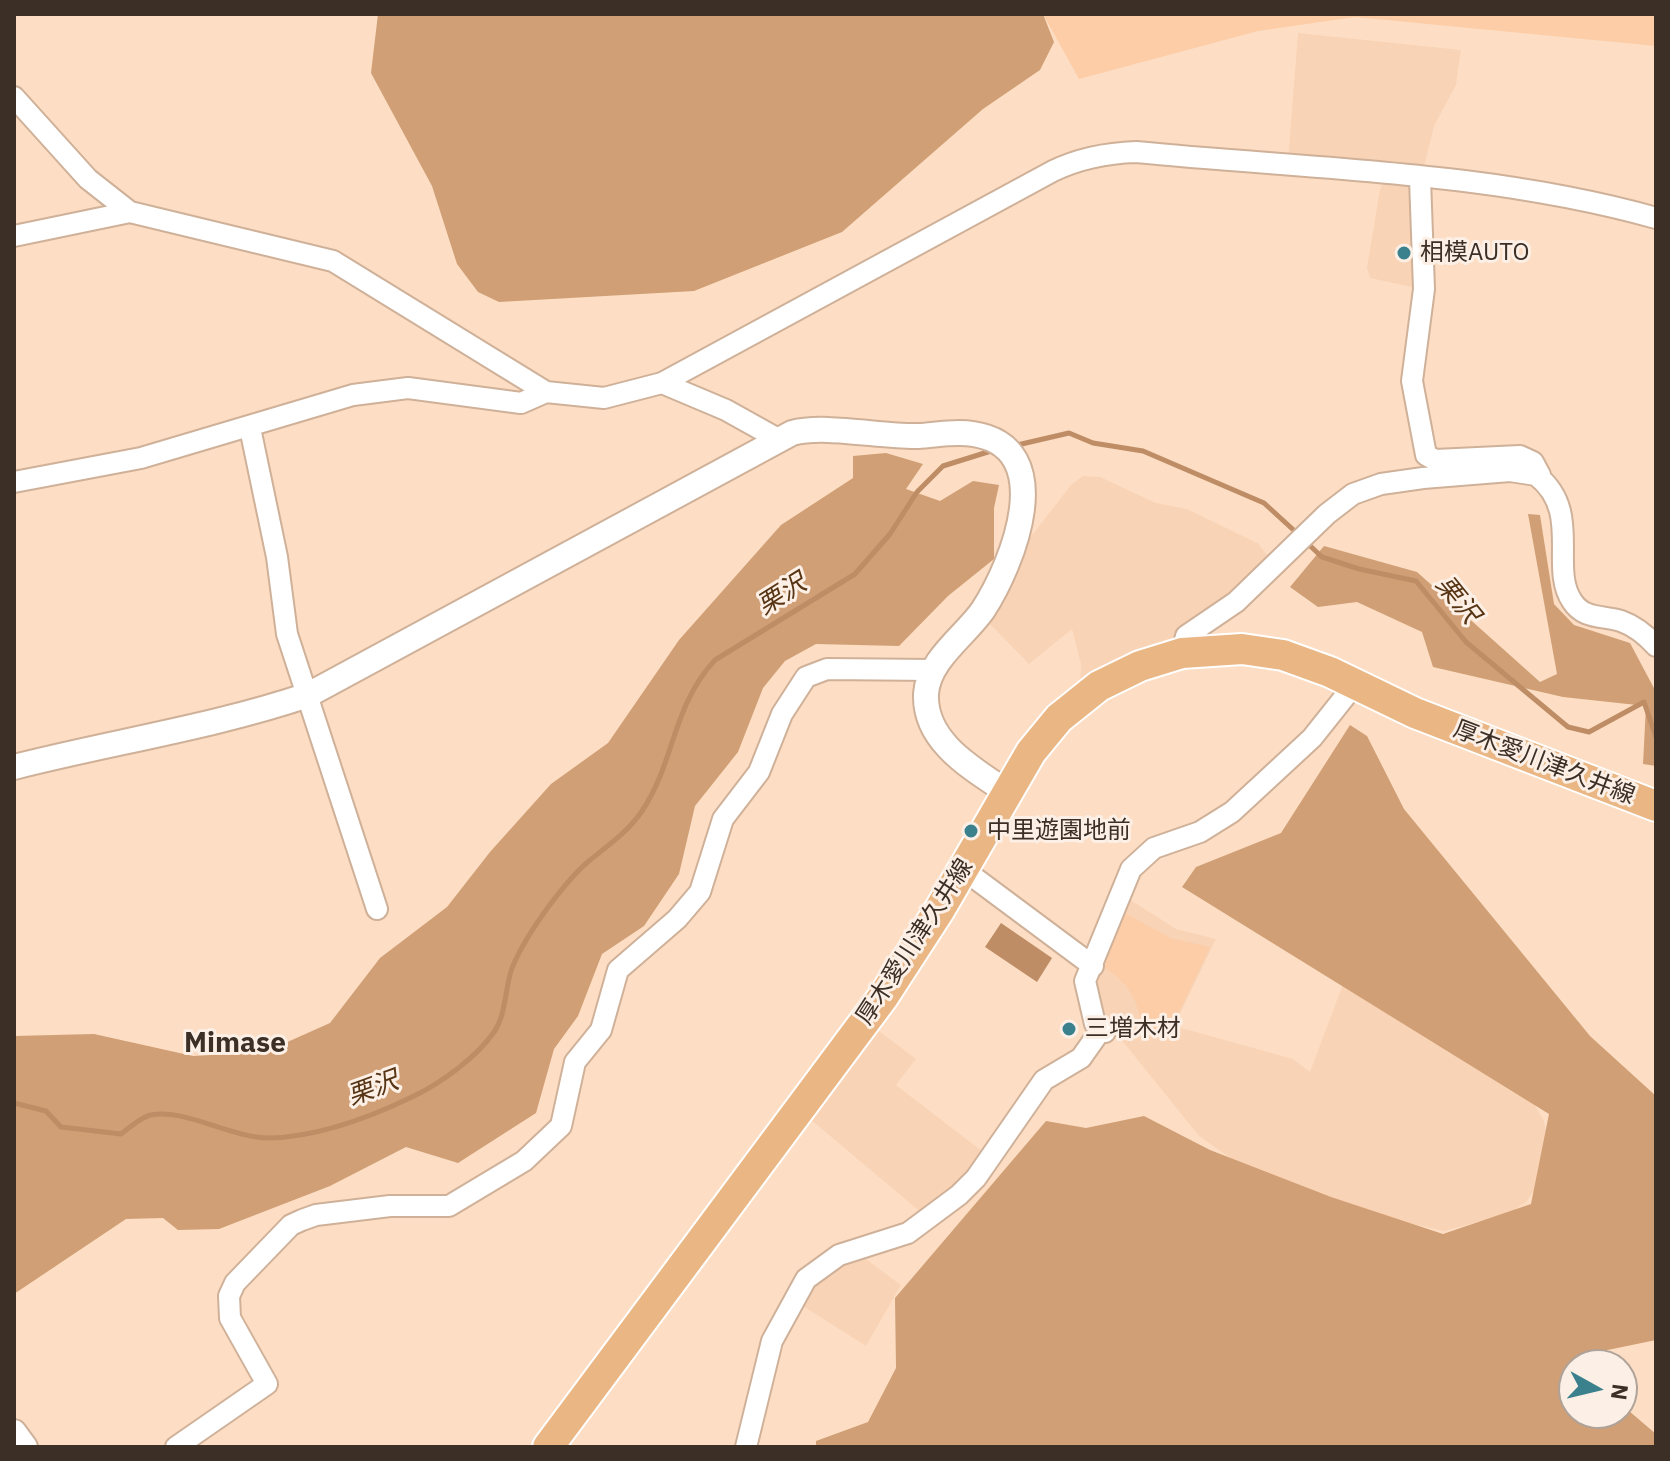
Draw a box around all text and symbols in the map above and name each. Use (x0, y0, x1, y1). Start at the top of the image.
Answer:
place label: 相模AUTO (1420, 239, 1530, 267)
marker: 相模AUTO (1395, 244, 1413, 262)
water label: 栗沢 (752, 568, 812, 622)
water label: 栗沢 (1429, 570, 1485, 630)
street label: 厚木愛川津久井線 (1449, 715, 1639, 811)
place label: 中里遊園地前 (987, 817, 1131, 845)
marker: 中里遊園地前 (962, 822, 980, 840)
street label: 厚木愛川津久井線 (851, 854, 979, 1030)
place label: 三増木材 (1085, 1015, 1181, 1043)
marker: 三増木材 (1060, 1020, 1078, 1038)
district label: Mimase (184, 1027, 286, 1061)
water label: 栗沢 (343, 1065, 403, 1113)
north arrow (1558, 1349, 1638, 1429)
text: N (1605, 1382, 1636, 1402)

